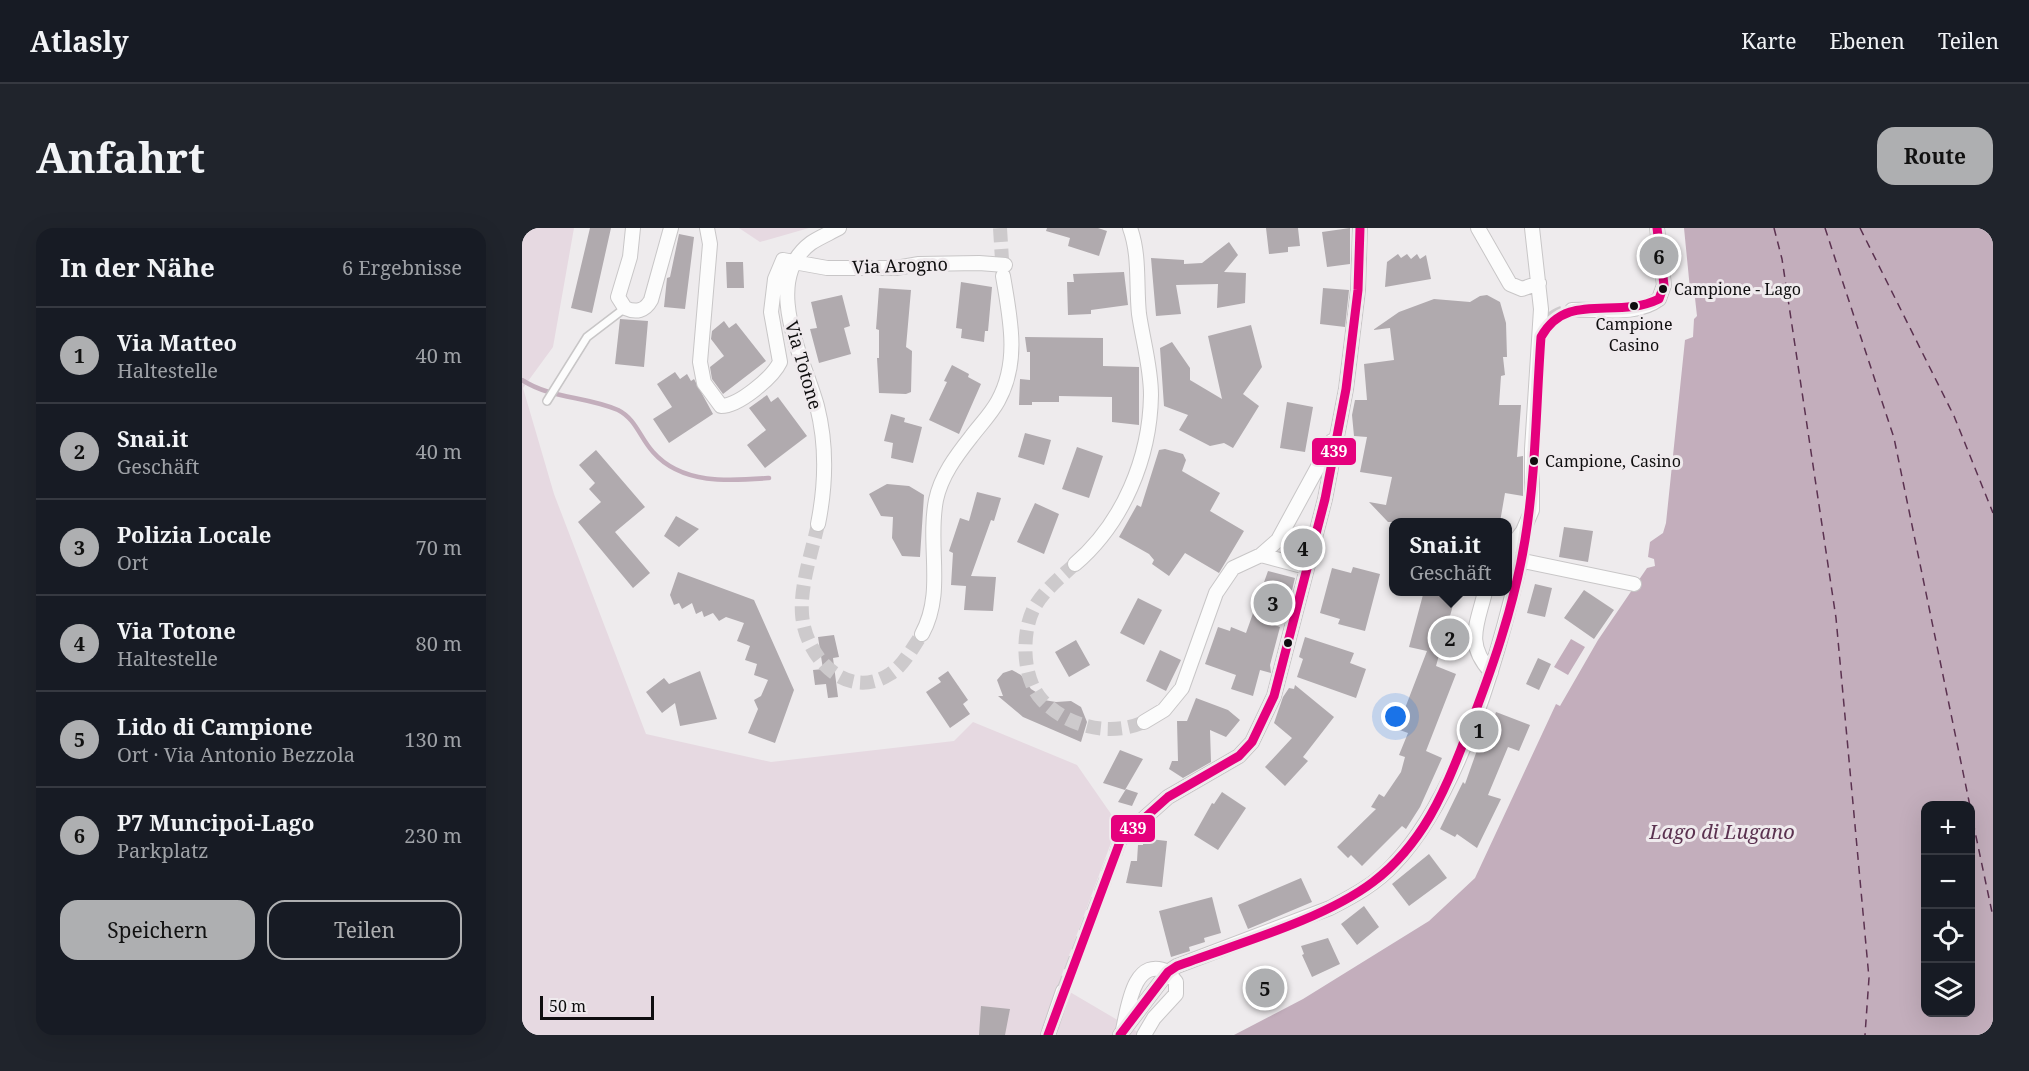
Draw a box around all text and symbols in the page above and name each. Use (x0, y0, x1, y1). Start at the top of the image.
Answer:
text: Atlasly (30, 22, 129, 60)
text: Karte (1741, 27, 1796, 55)
text: Ebenen (1829, 27, 1905, 55)
text: Teilen (1938, 27, 1999, 55)
button: Route (1877, 127, 1993, 185)
text: Anfahrt (36, 128, 205, 185)
pin: 6 (1640, 234, 1678, 279)
text: In der Nähe (60, 249, 215, 285)
street label: Via Arogno (852, 251, 948, 279)
text: 6 Ergebnisse (342, 254, 462, 281)
place label: Campione - Lago (1674, 278, 1801, 300)
marker: Campione - Lago (1657, 283, 1669, 295)
marker: Campione Casino (1628, 300, 1640, 312)
place label: Campione Casino (1595, 313, 1673, 356)
street label: Via Totone (780, 318, 828, 412)
text: Via Matteo (117, 327, 237, 357)
text: 1 (74, 342, 85, 369)
text: 40 m (416, 342, 462, 369)
text: Haltestelle (117, 357, 218, 384)
text: Snai.it (117, 423, 188, 453)
line badge: 439 (1311, 437, 1357, 466)
text: 2 (74, 438, 85, 465)
text: 40 m (416, 438, 462, 465)
text: 439 (1320, 440, 1348, 462)
place label: Campione, Casino (1545, 450, 1681, 472)
text: Geschäft (117, 453, 199, 480)
marker: Campione, Casino (1528, 455, 1540, 467)
popup (1389, 518, 1512, 596)
text: Polizia Locale (117, 519, 271, 549)
pin: 4 (1284, 526, 1322, 570)
text: Snai.it (1409, 529, 1481, 559)
text: 3 (74, 534, 85, 561)
text: 70 m (416, 534, 462, 561)
text: Ort (117, 549, 148, 576)
text: Geschäft (1409, 559, 1492, 586)
pin: 3 (1254, 580, 1293, 626)
text: Via Totone (117, 615, 236, 645)
pin: 2 (1430, 616, 1470, 660)
text: 4 (74, 630, 85, 657)
text: 80 m (416, 630, 462, 657)
unlabelled marker (1282, 637, 1294, 649)
text: Haltestelle (117, 645, 218, 672)
your location (1381, 702, 1410, 731)
pin: 1 (1460, 708, 1498, 752)
text: Lido di Campione (117, 711, 313, 741)
text: 5 (74, 726, 85, 753)
text: 130 m (404, 726, 462, 753)
text: Ort · Via Antonio Bezzola (117, 741, 355, 768)
map controls (1921, 801, 1975, 1017)
button: + (1921, 801, 1975, 855)
text: P7 Muncipoi-Lago (117, 807, 315, 837)
line badge: 439 (1110, 814, 1156, 843)
text: 439 (1119, 817, 1147, 839)
water label: Lago di Lugano (1648, 818, 1795, 845)
text: 6 (74, 822, 85, 849)
text: 230 m (404, 822, 462, 849)
text: Parkplatz (117, 837, 208, 864)
button: − (1921, 855, 1975, 909)
button: Speichern (60, 900, 255, 960)
button: Teilen (267, 900, 462, 960)
button: locate (1921, 909, 1975, 963)
button: layers (1921, 963, 1975, 1017)
pin: 5 (1246, 966, 1284, 1011)
scale bar (540, 993, 654, 1020)
text: 50 m (549, 995, 586, 1017)

